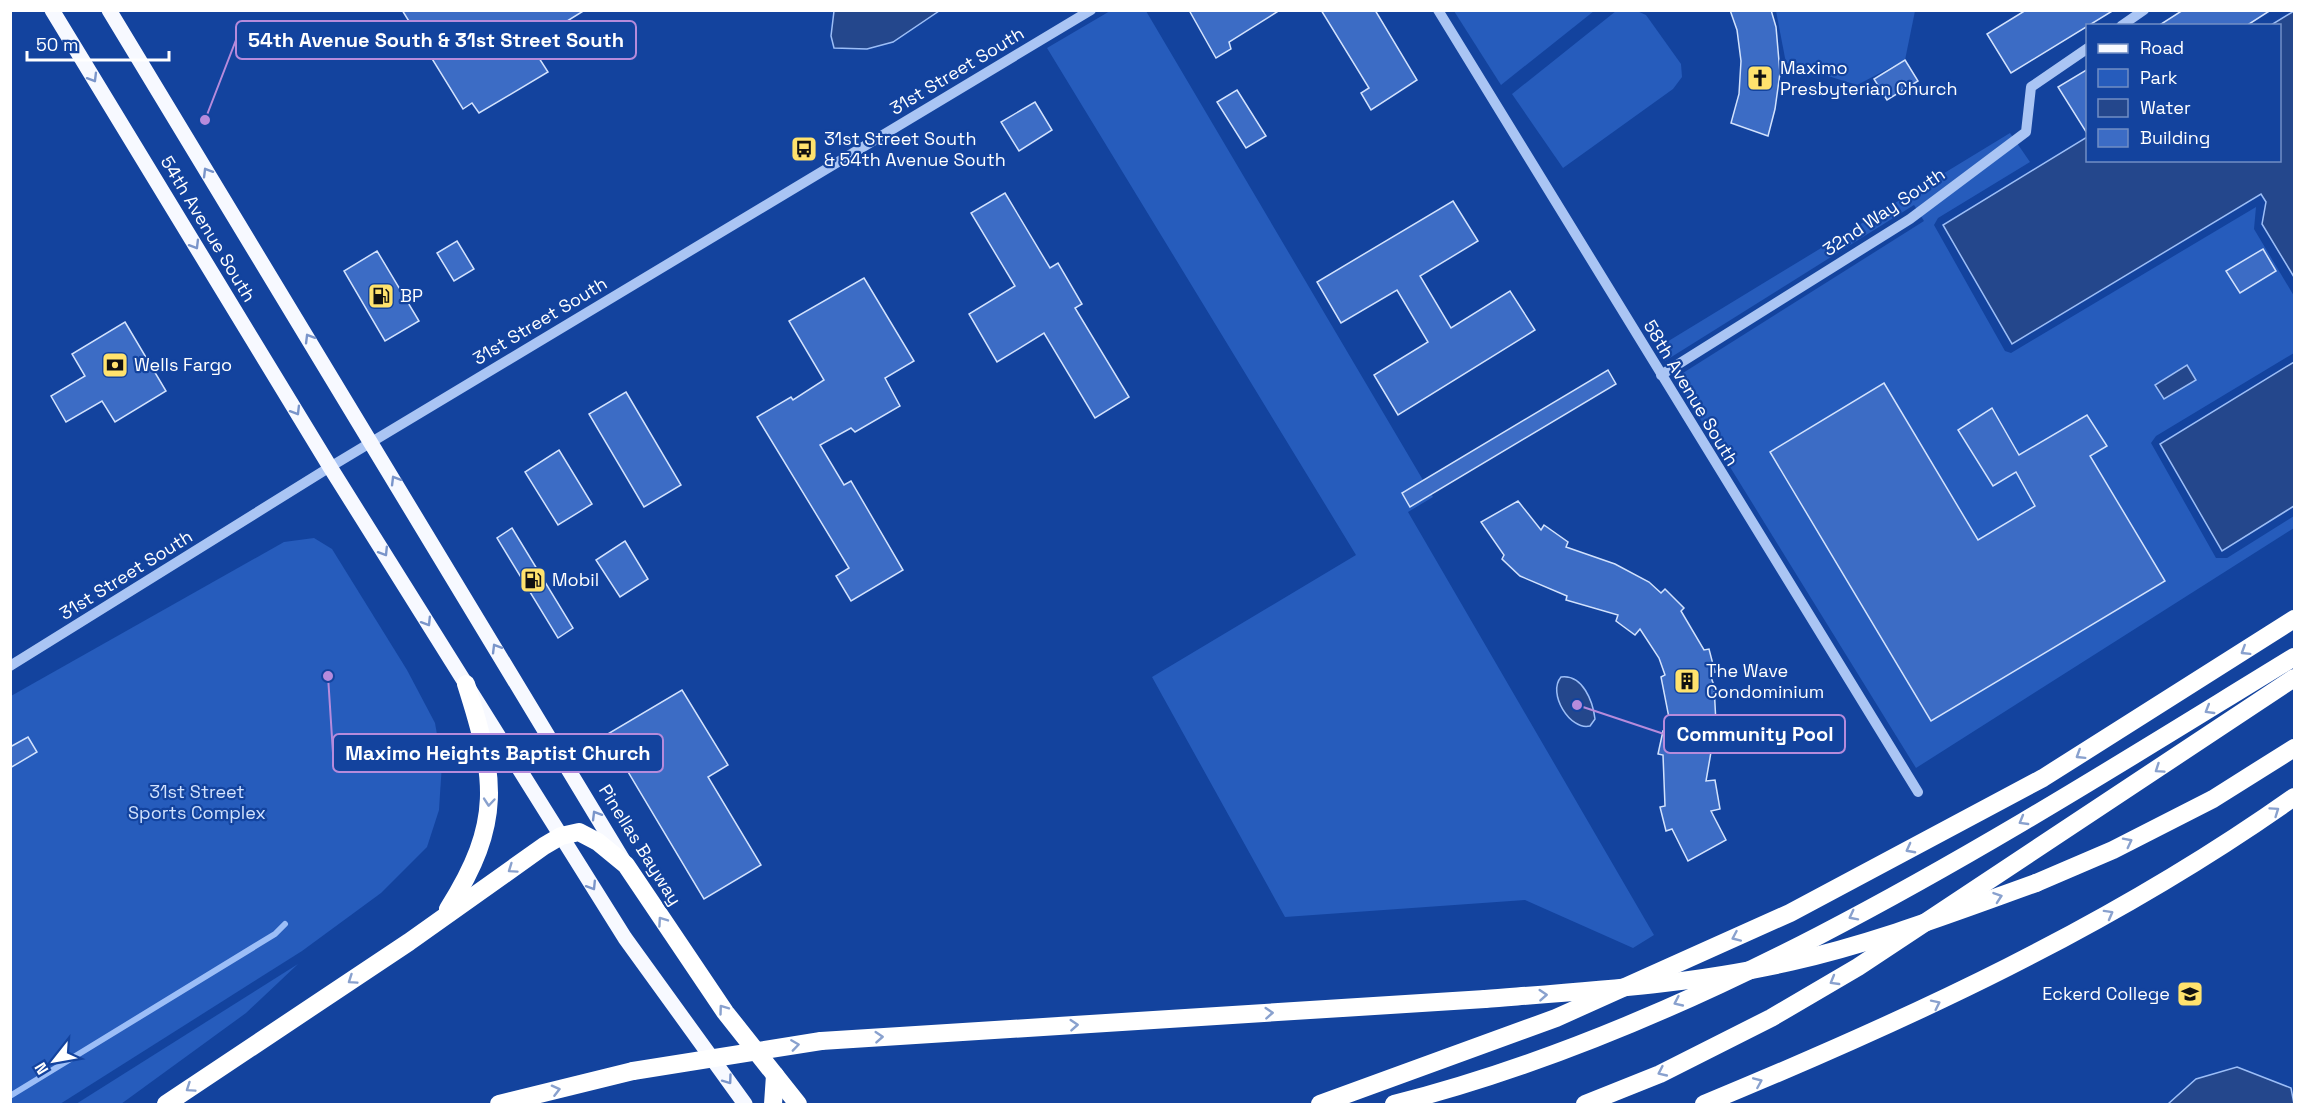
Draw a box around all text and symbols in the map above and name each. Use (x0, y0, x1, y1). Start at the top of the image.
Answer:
callout: 54th Avenue South & 31st Street South (236, 21, 636, 59)
street label: 31st Street South (885, 21, 1028, 120)
scale bar (27, 24, 170, 62)
legend (2086, 24, 2281, 162)
text: 54th Avenue South & 31st Street South (248, 27, 624, 53)
text: 50 m (36, 33, 78, 56)
text: Road (2140, 36, 2184, 59)
place label: Maximo Presbyterian Church (1780, 56, 1958, 100)
church icon: Maximo Presbyterian Church (1745, 63, 1775, 93)
text: Park (2140, 66, 2178, 89)
one-way arrow (86, 72, 97, 82)
text: Water (2140, 96, 2191, 119)
text: Building (2140, 126, 2210, 149)
place label: 31st Street South & 54th Avenue South (824, 127, 1006, 171)
bus stop icon: 31st Street South & 54th Avenue South (789, 134, 819, 164)
street label: 54th Avenue South (156, 152, 261, 306)
street label: 32nd Way South (1818, 162, 1949, 261)
one-way arrow (203, 168, 215, 178)
one-way arrow (187, 239, 199, 249)
street label: 31st Street South (468, 271, 611, 370)
fuel station icon: BP (366, 281, 396, 311)
place label: BP (400, 284, 423, 307)
street label: 58th Avenue South (1639, 316, 1744, 470)
one-way arrow (304, 334, 316, 344)
bank icon: Wells Fargo (100, 350, 130, 380)
place label: Wells Fargo (134, 353, 232, 376)
one-way arrow (289, 405, 301, 415)
one-way arrow (391, 476, 402, 486)
street label: 31st Street South (55, 524, 196, 625)
one-way arrow (376, 546, 388, 556)
fuel station icon: Mobil (518, 565, 548, 595)
place label: Mobil (552, 568, 599, 591)
one-way arrow (420, 616, 432, 626)
one-way arrow (2241, 643, 2251, 655)
one-way arrow (491, 644, 503, 654)
place label: The Wave Condominium (1706, 659, 1824, 703)
building icon: The Wave Condominium (1672, 666, 1702, 696)
one-way arrow (2205, 702, 2215, 714)
callout: Community Pool (1664, 715, 1845, 753)
text: Community Pool (1676, 721, 1834, 747)
callout: Maximo Heights Baptist Church (333, 734, 663, 772)
text: Maximo Heights Baptist Church (345, 740, 651, 766)
one-way arrow (2076, 748, 2087, 759)
one-way arrow (2154, 761, 2165, 772)
park label: 31st Street Sports Complex (128, 780, 266, 824)
street label: Pinellas Bayway (594, 780, 687, 910)
one-way arrow (483, 797, 496, 807)
one-way arrow (2268, 807, 2279, 818)
one-way arrow (592, 811, 603, 821)
one-way arrow (2019, 814, 2030, 825)
one-way arrow (2122, 838, 2133, 850)
one-way arrow (1905, 842, 1916, 853)
one-way arrow (508, 861, 519, 872)
one-way arrow (585, 880, 597, 890)
one-way arrow (1992, 891, 2003, 904)
one-way arrow (1849, 909, 1860, 920)
one-way arrow (2103, 910, 2113, 921)
one-way arrow (658, 917, 669, 928)
one-way arrow (1731, 930, 1742, 942)
one-way arrow (348, 973, 359, 984)
one-way arrow (1830, 974, 1840, 986)
school or university icon: Eckerd College (2175, 979, 2205, 1009)
place label: Eckerd College (2042, 982, 2170, 1005)
one-way arrow (1538, 989, 1547, 1002)
one-way arrow (1674, 995, 1685, 1007)
one-way arrow (1930, 999, 1941, 1011)
one-way arrow (719, 1004, 730, 1015)
one-way arrow (1264, 1007, 1273, 1020)
one-way arrow (1069, 1019, 1078, 1032)
north arrow (24, 1031, 84, 1091)
one-way arrow (875, 1031, 884, 1044)
one-way arrow (790, 1040, 799, 1052)
text: N (30, 1058, 53, 1078)
one-way arrow (1657, 1065, 1668, 1077)
one-way arrow (720, 1074, 731, 1085)
one-way arrow (1751, 1077, 1762, 1089)
one-way arrow (186, 1081, 197, 1092)
one-way arrow (551, 1085, 561, 1098)

